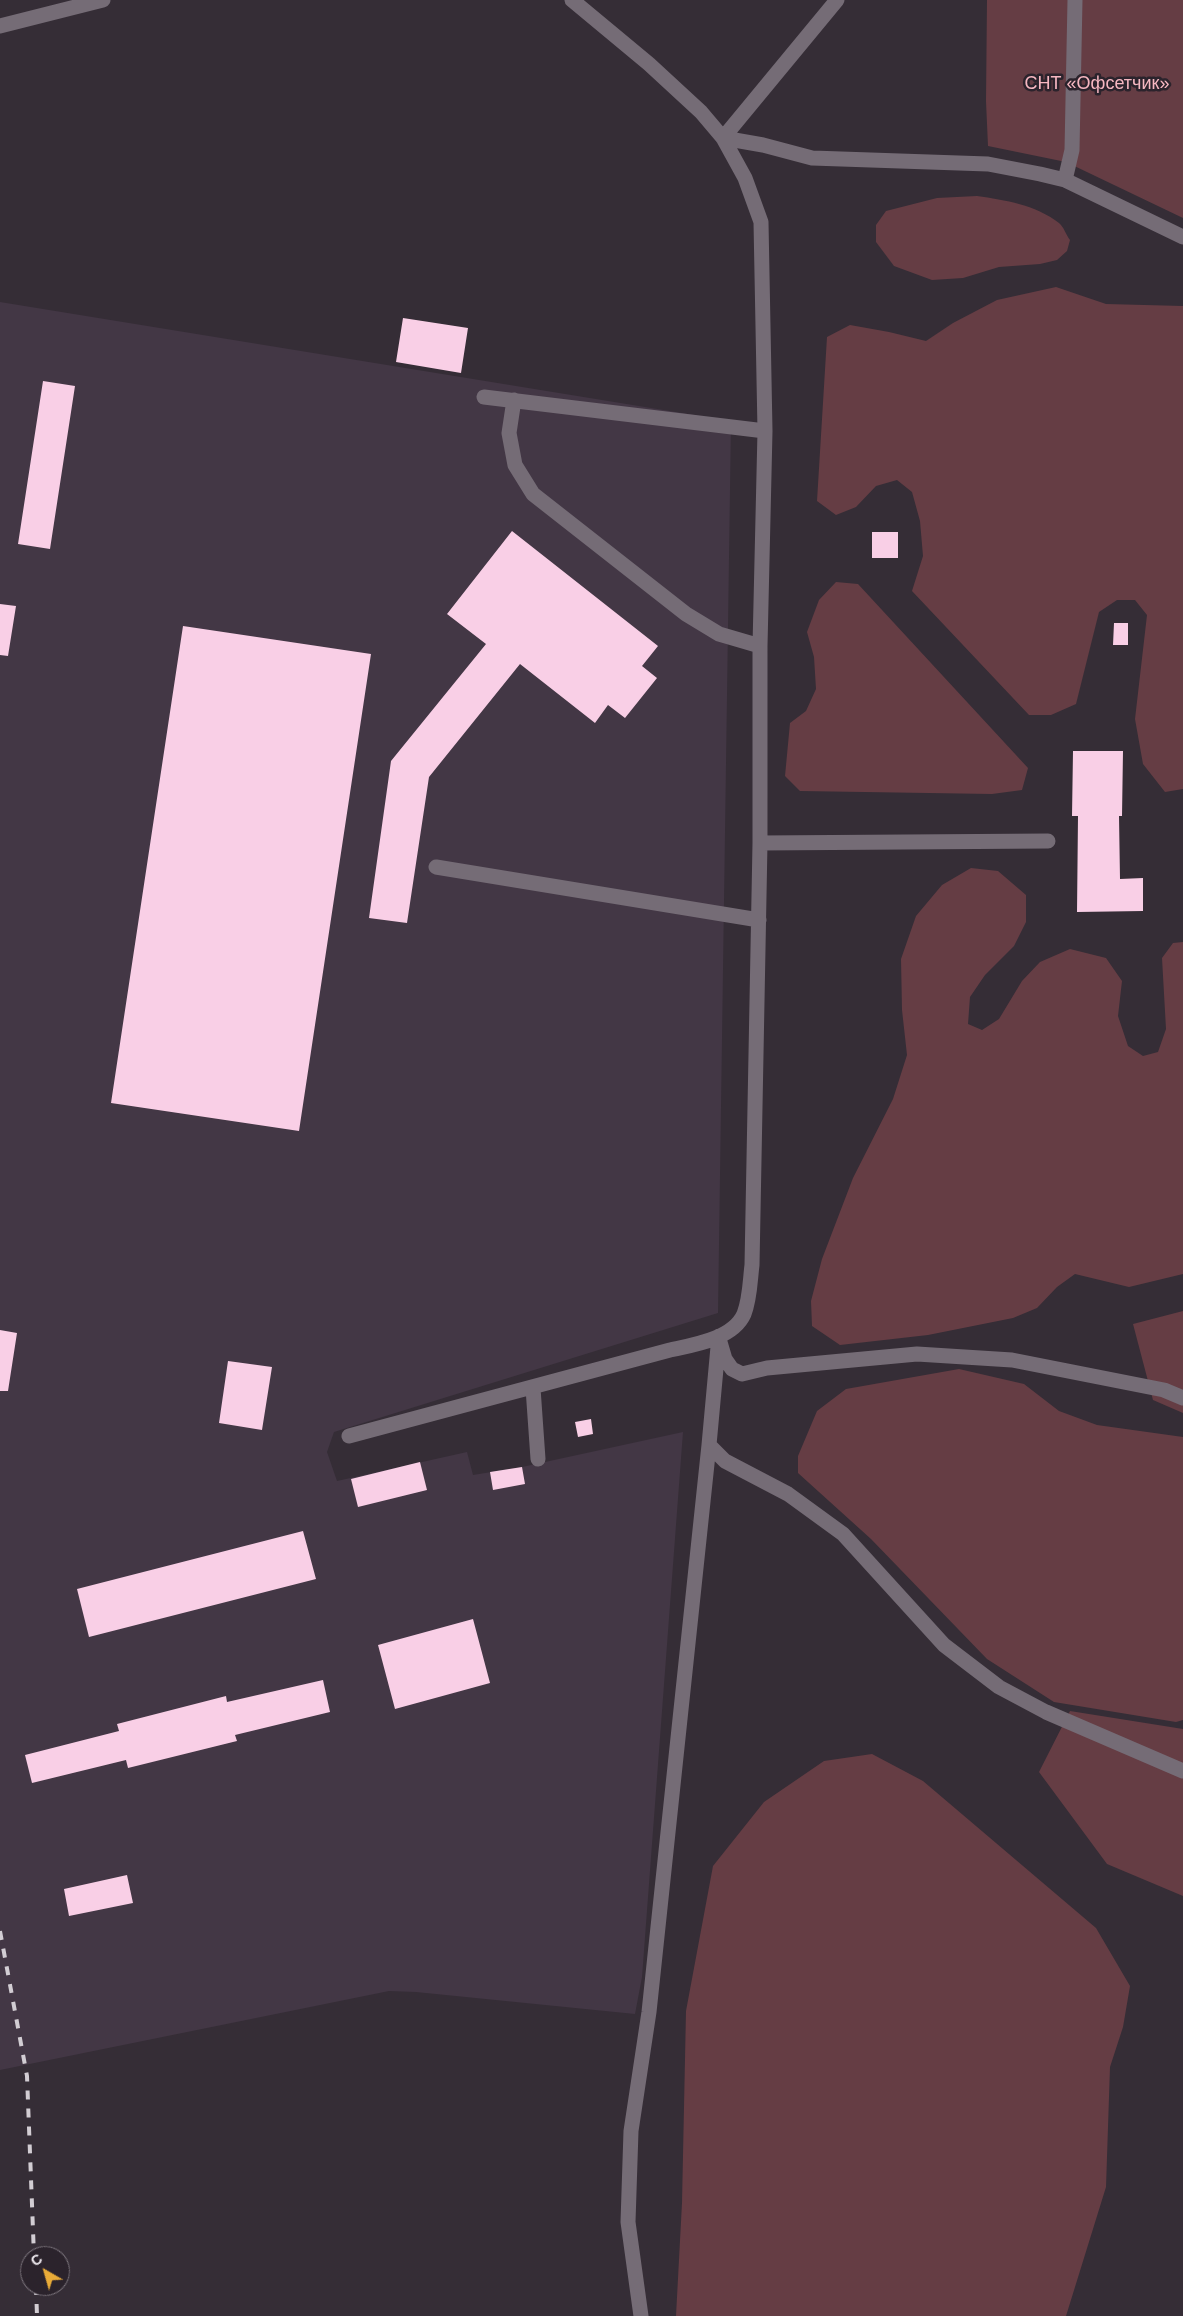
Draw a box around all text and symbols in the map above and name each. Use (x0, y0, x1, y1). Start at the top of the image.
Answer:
park label: СНТ «Офсетчик» (1025, 73, 1169, 95)
north arrow (20, 2246, 70, 2296)
text: С (27, 2251, 45, 2269)

